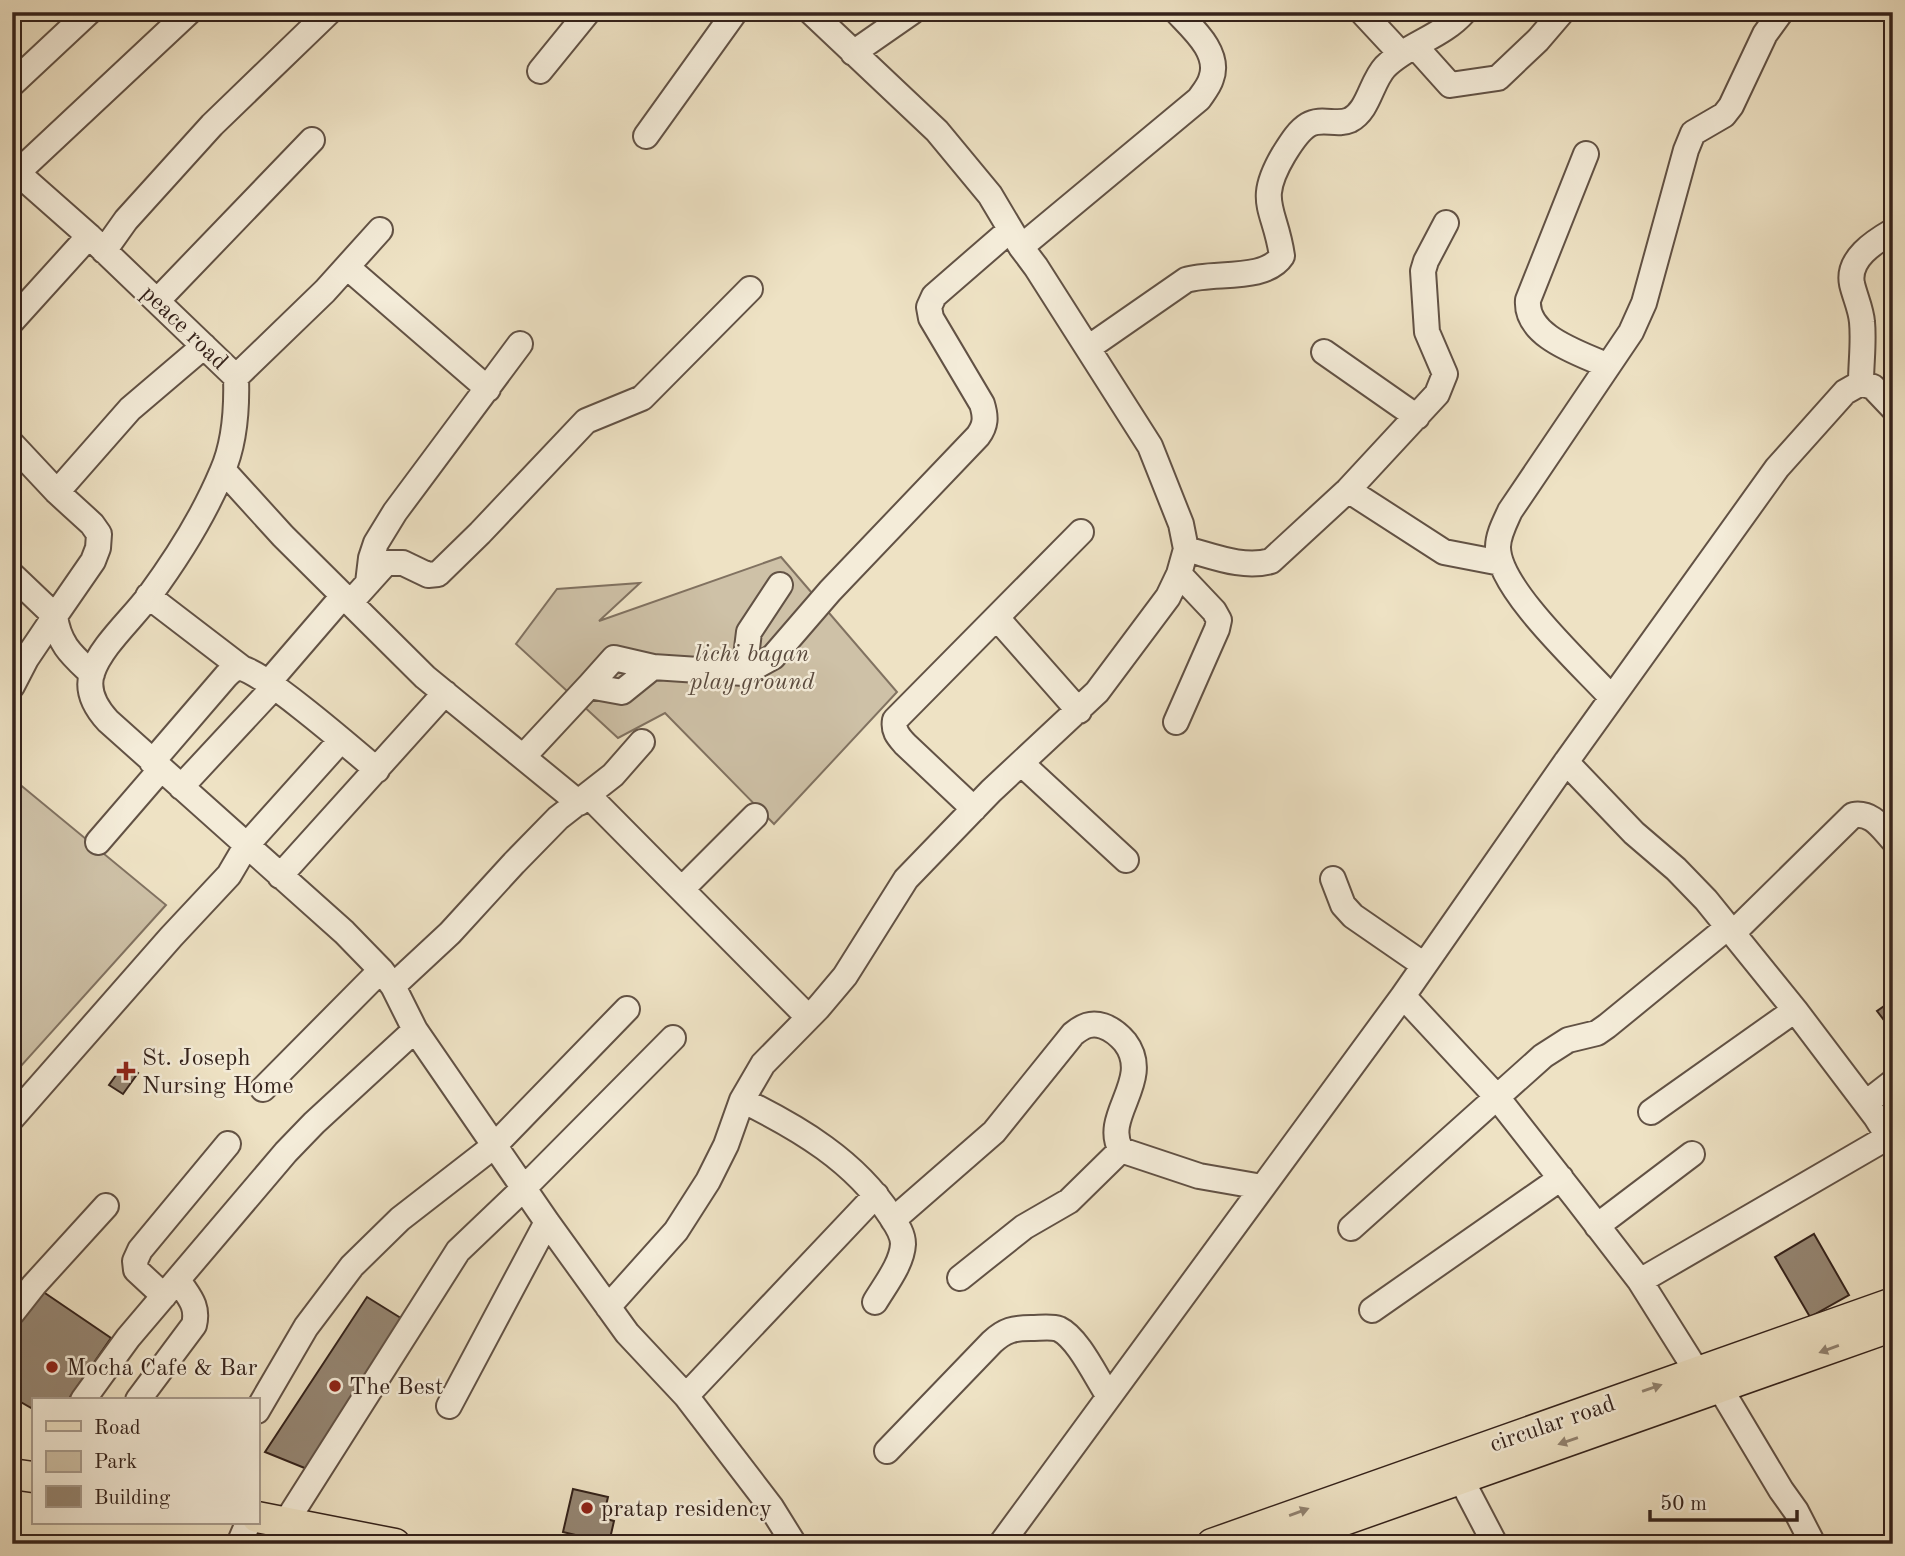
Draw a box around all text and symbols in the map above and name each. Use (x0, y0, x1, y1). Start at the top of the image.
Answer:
street label: peace road (136, 282, 231, 375)
park label: lichi bagan play ground (688, 643, 815, 695)
place label: St. Joseph Nursing Home (142, 1047, 294, 1099)
marker: St. Joseph Nursing Home (116, 1061, 136, 1081)
one-way arrow (1818, 1344, 1839, 1355)
place label: Mocha Cafe & Bar (66, 1357, 258, 1381)
marker: Mocha Cafe & Bar (44, 1359, 60, 1375)
place label: The Best (349, 1376, 443, 1400)
marker: The Best (327, 1378, 343, 1394)
one-way arrow (1642, 1382, 1663, 1393)
street label: circular road (1487, 1392, 1619, 1458)
legend (32, 1398, 259, 1524)
text: Road (94, 1418, 141, 1439)
one-way arrow (1557, 1436, 1578, 1447)
text: Park (94, 1452, 137, 1473)
scale bar (1650, 1479, 1797, 1523)
text: Building (94, 1488, 171, 1509)
text: 50 m (1660, 1494, 1707, 1515)
place label: pratap residency (601, 1498, 772, 1522)
marker: pratap residency (579, 1500, 595, 1516)
one-way arrow (1289, 1506, 1310, 1517)

